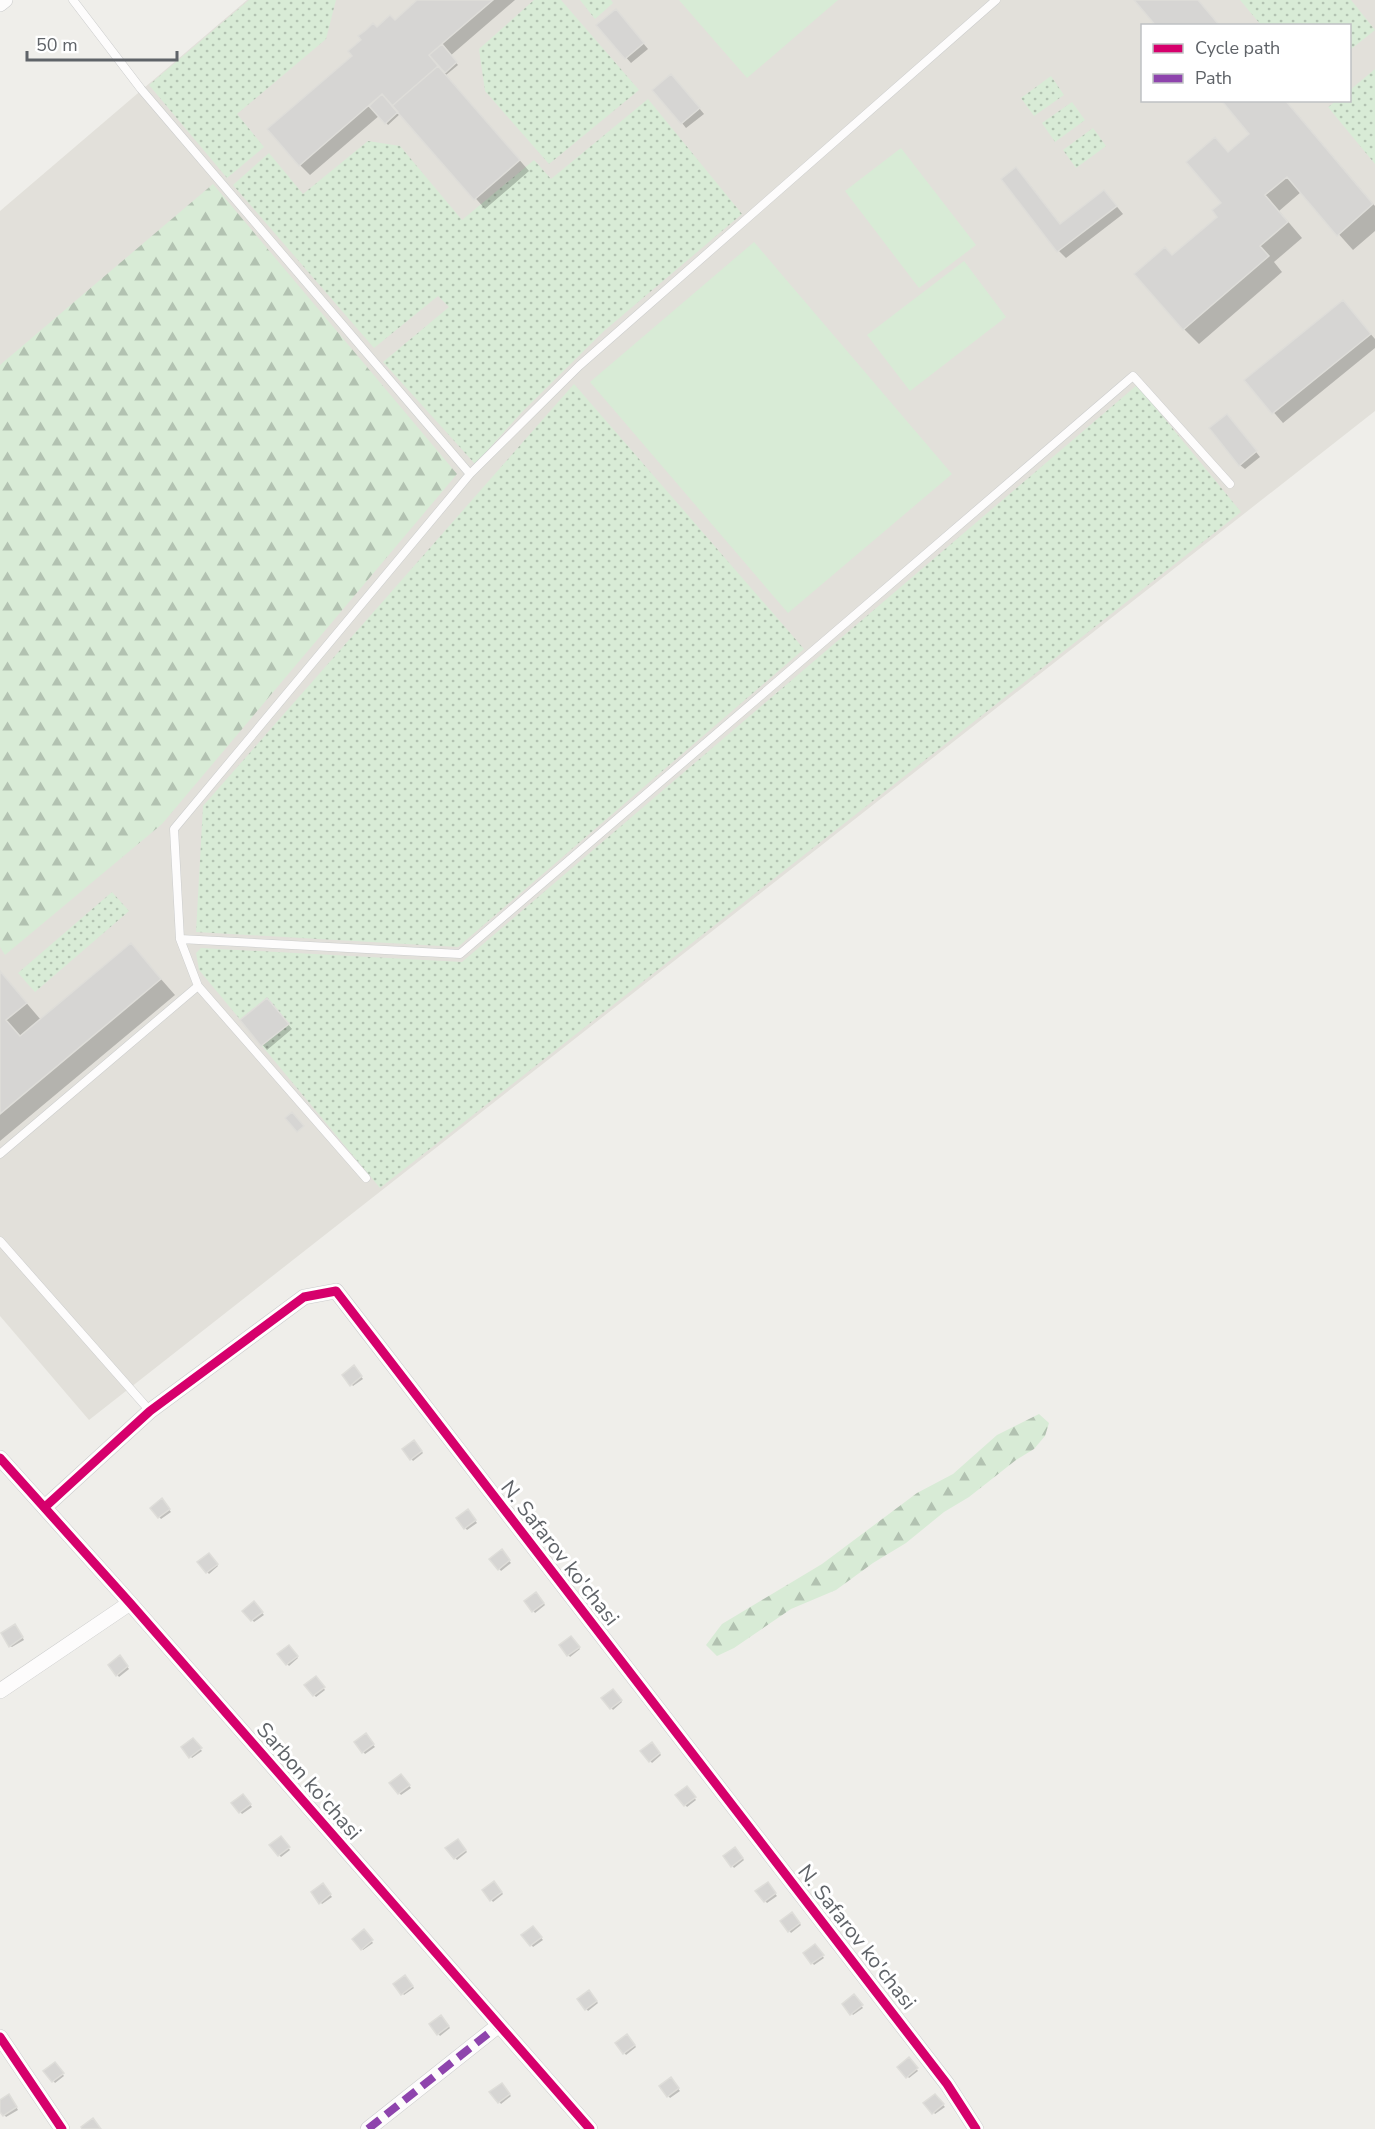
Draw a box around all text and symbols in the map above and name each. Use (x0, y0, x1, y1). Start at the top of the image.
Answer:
scale bar (27, 24, 177, 62)
legend (1141, 24, 1351, 102)
text: 50 m (36, 33, 78, 57)
text: Cycle path (1195, 36, 1280, 60)
text: Path (1195, 66, 1232, 90)
street label: N. Safarov ko'chasi (494, 1475, 626, 1631)
street label: Sarbon ko'chasi (250, 1716, 368, 1846)
street label: N. Safarov ko'chasi (791, 1859, 923, 2015)

